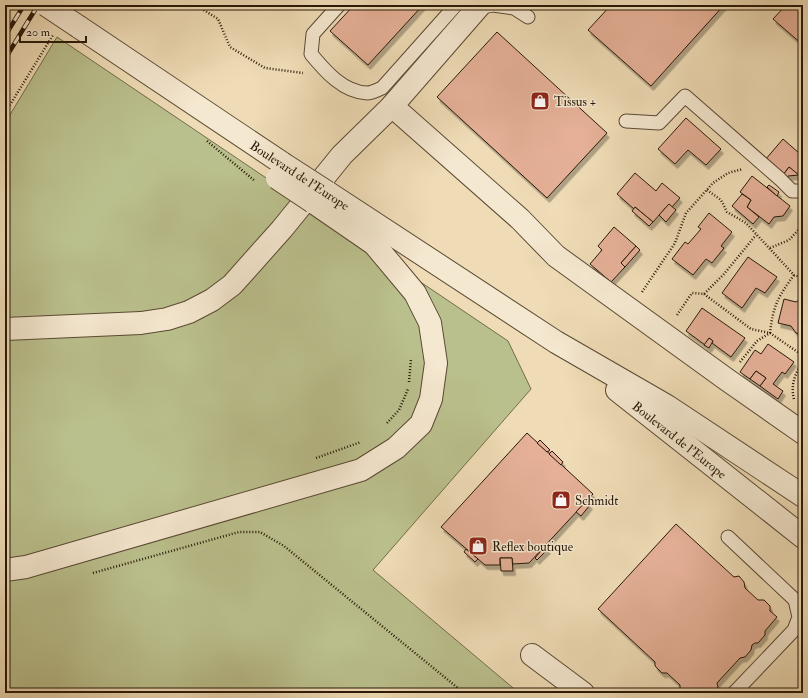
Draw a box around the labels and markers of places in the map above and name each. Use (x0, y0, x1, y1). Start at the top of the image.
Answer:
shop icon: Tissus + (529, 90, 551, 112)
place label: Tissus + (554, 94, 596, 110)
shop icon: Schmidt (550, 489, 572, 511)
place label: Schmidt (575, 493, 618, 509)
shop icon: Reflex boutique (467, 535, 489, 557)
place label: Reflex boutique (492, 539, 574, 555)

